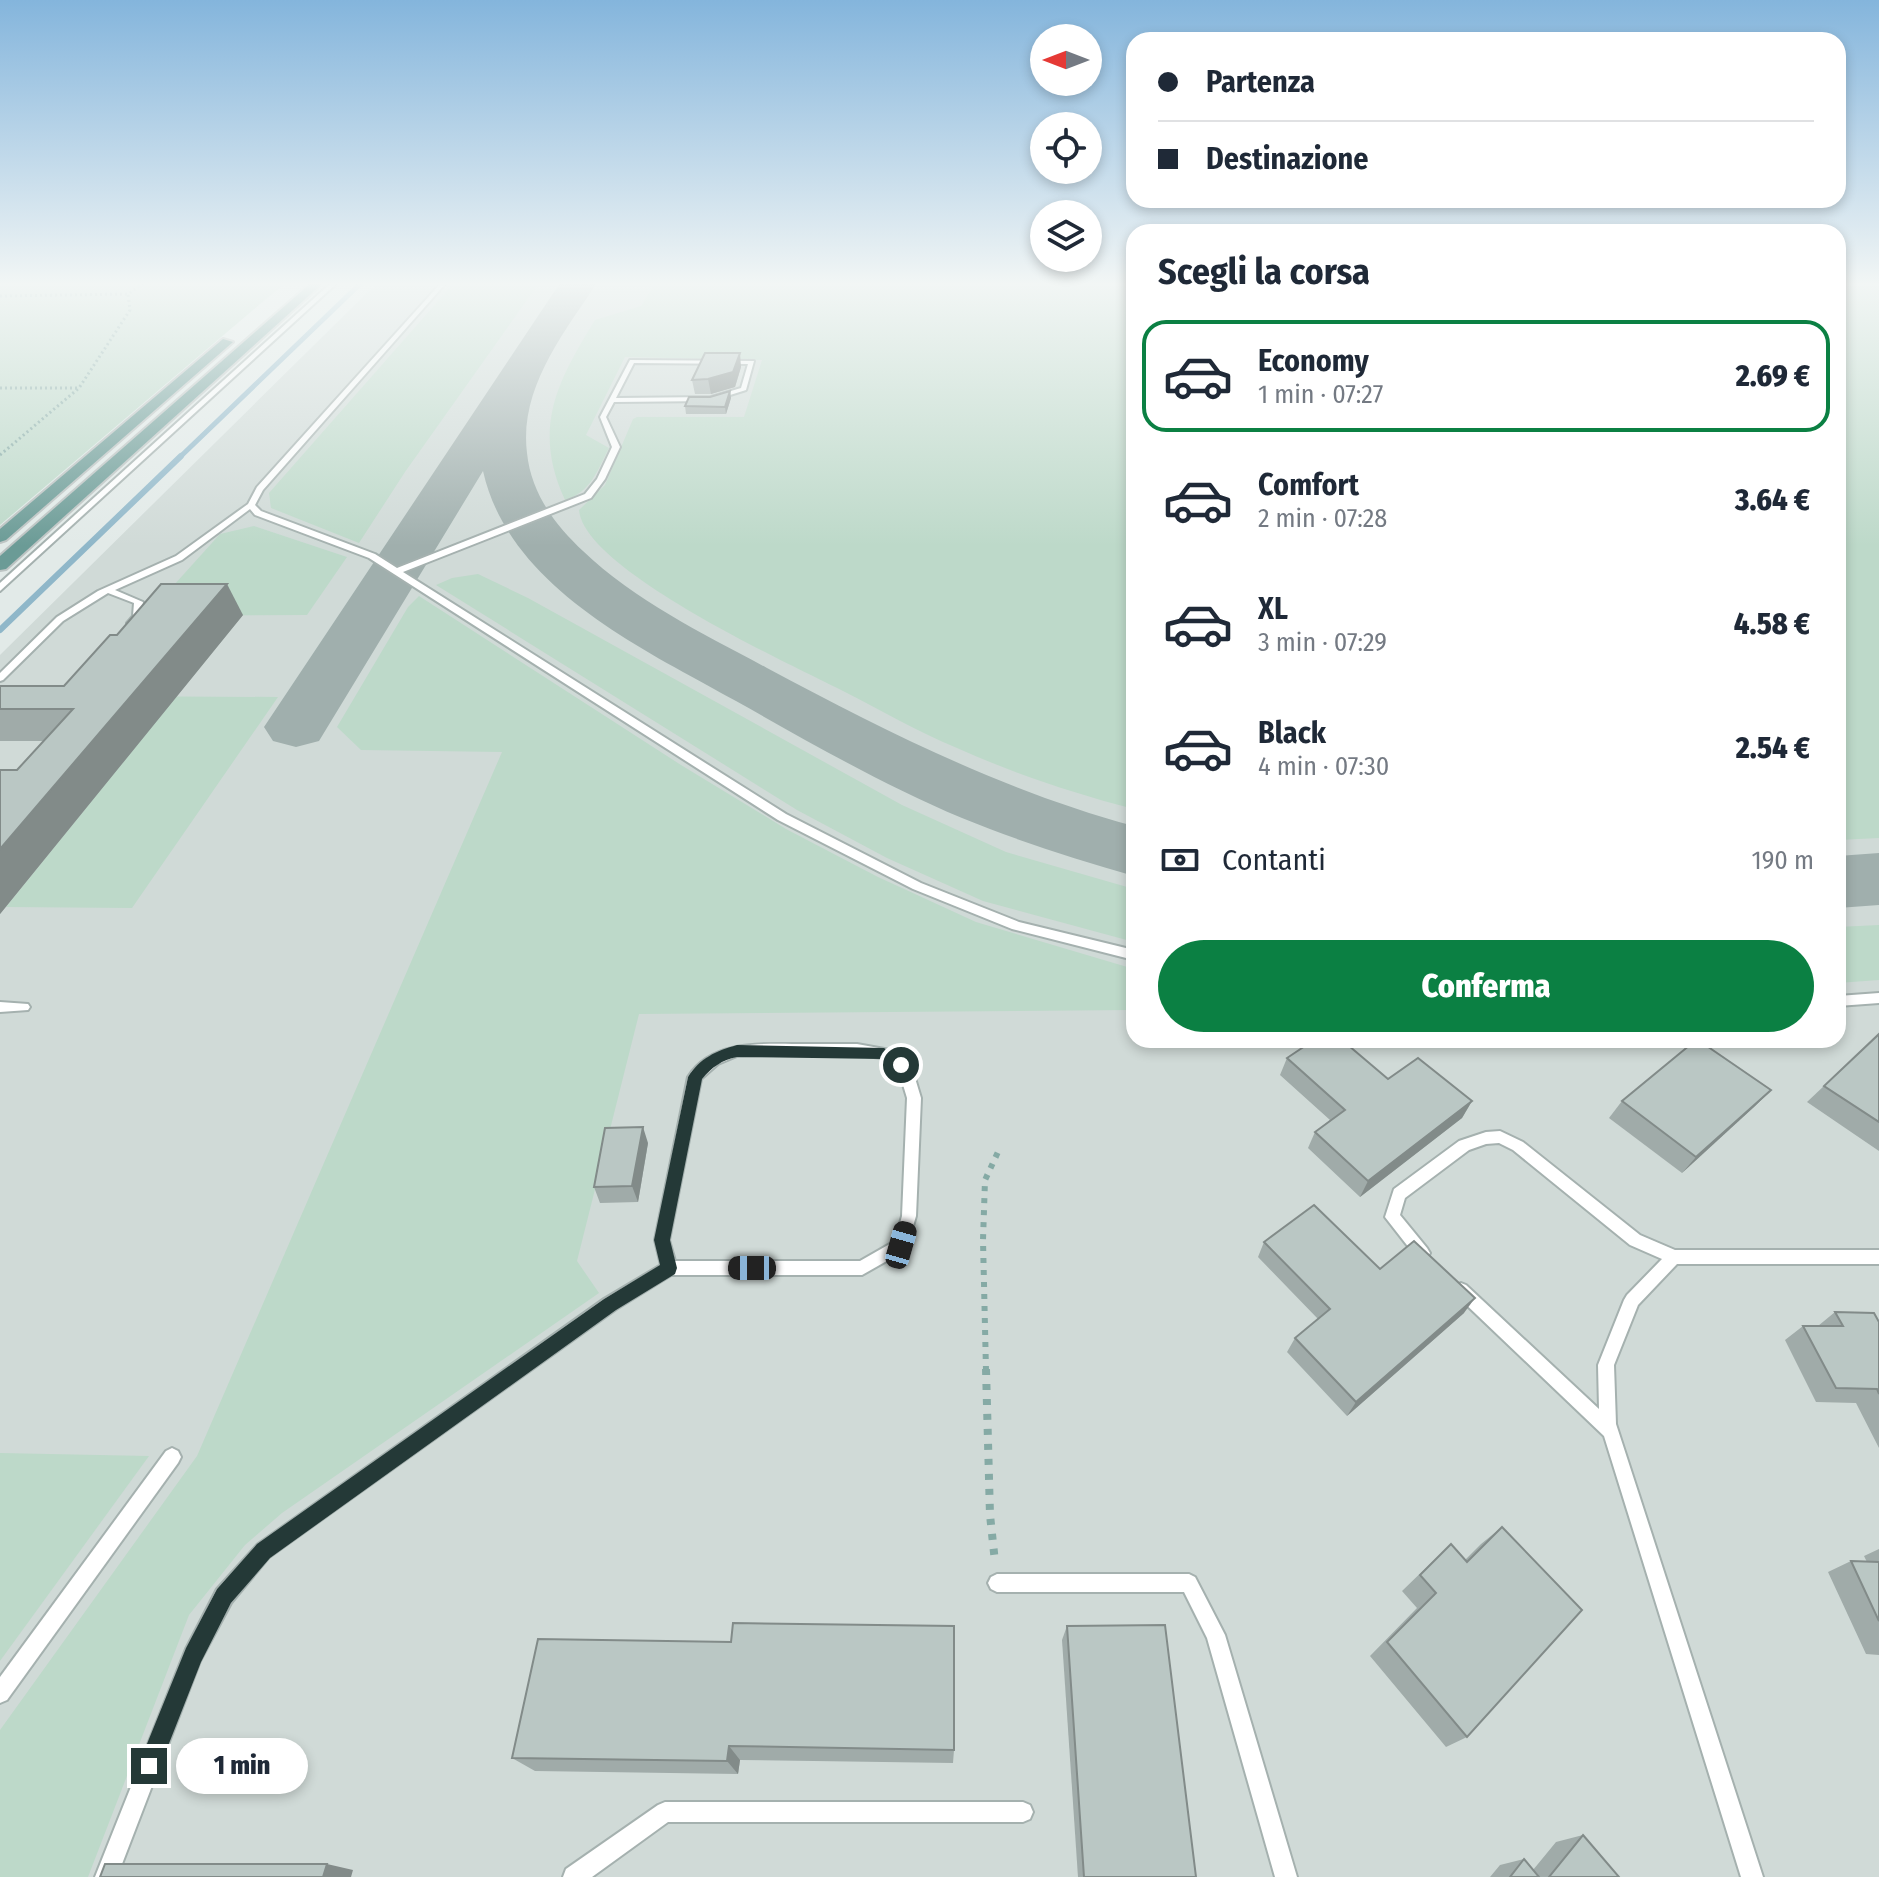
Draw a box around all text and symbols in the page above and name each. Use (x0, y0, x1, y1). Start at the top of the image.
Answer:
north arrow (1030, 24, 1102, 96)
map controls (1030, 24, 1102, 272)
text: Partenza (1206, 64, 1315, 100)
button: locate (1030, 112, 1102, 184)
text: Destinazione (1206, 141, 1368, 177)
button: layers (1030, 200, 1102, 272)
text: Scegli la corsa (1158, 250, 1370, 294)
icon: car (1162, 340, 1234, 412)
text: Economy (1258, 343, 1369, 379)
text: 2.69 € (1736, 358, 1810, 394)
text: 1 min · 07:27 (1258, 379, 1383, 410)
icon: car (1162, 464, 1234, 536)
text: Comfort (1258, 467, 1359, 503)
text: 3.64 € (1735, 482, 1810, 518)
text: 2 min · 07:28 (1258, 503, 1387, 534)
icon: car (1162, 588, 1234, 660)
text: XL (1258, 591, 1288, 627)
text: 4.58 € (1734, 606, 1810, 642)
text: 3 min · 07:29 (1258, 627, 1387, 658)
icon: car (1162, 712, 1234, 784)
text: Black (1258, 715, 1326, 751)
text: 2.54 € (1736, 730, 1810, 766)
text: 4 min · 07:30 (1258, 751, 1389, 782)
icon: cash (1158, 838, 1202, 882)
text: Contanti (1222, 842, 1326, 878)
text: 190 m (1752, 845, 1814, 876)
button: Conferma (1158, 940, 1814, 1032)
route start (883, 1047, 919, 1083)
car (883, 1219, 919, 1271)
car (728, 1256, 776, 1280)
callout: 1 min (177, 1738, 309, 1794)
route end (131, 1748, 167, 1784)
text: 1 min (214, 1750, 270, 1781)

